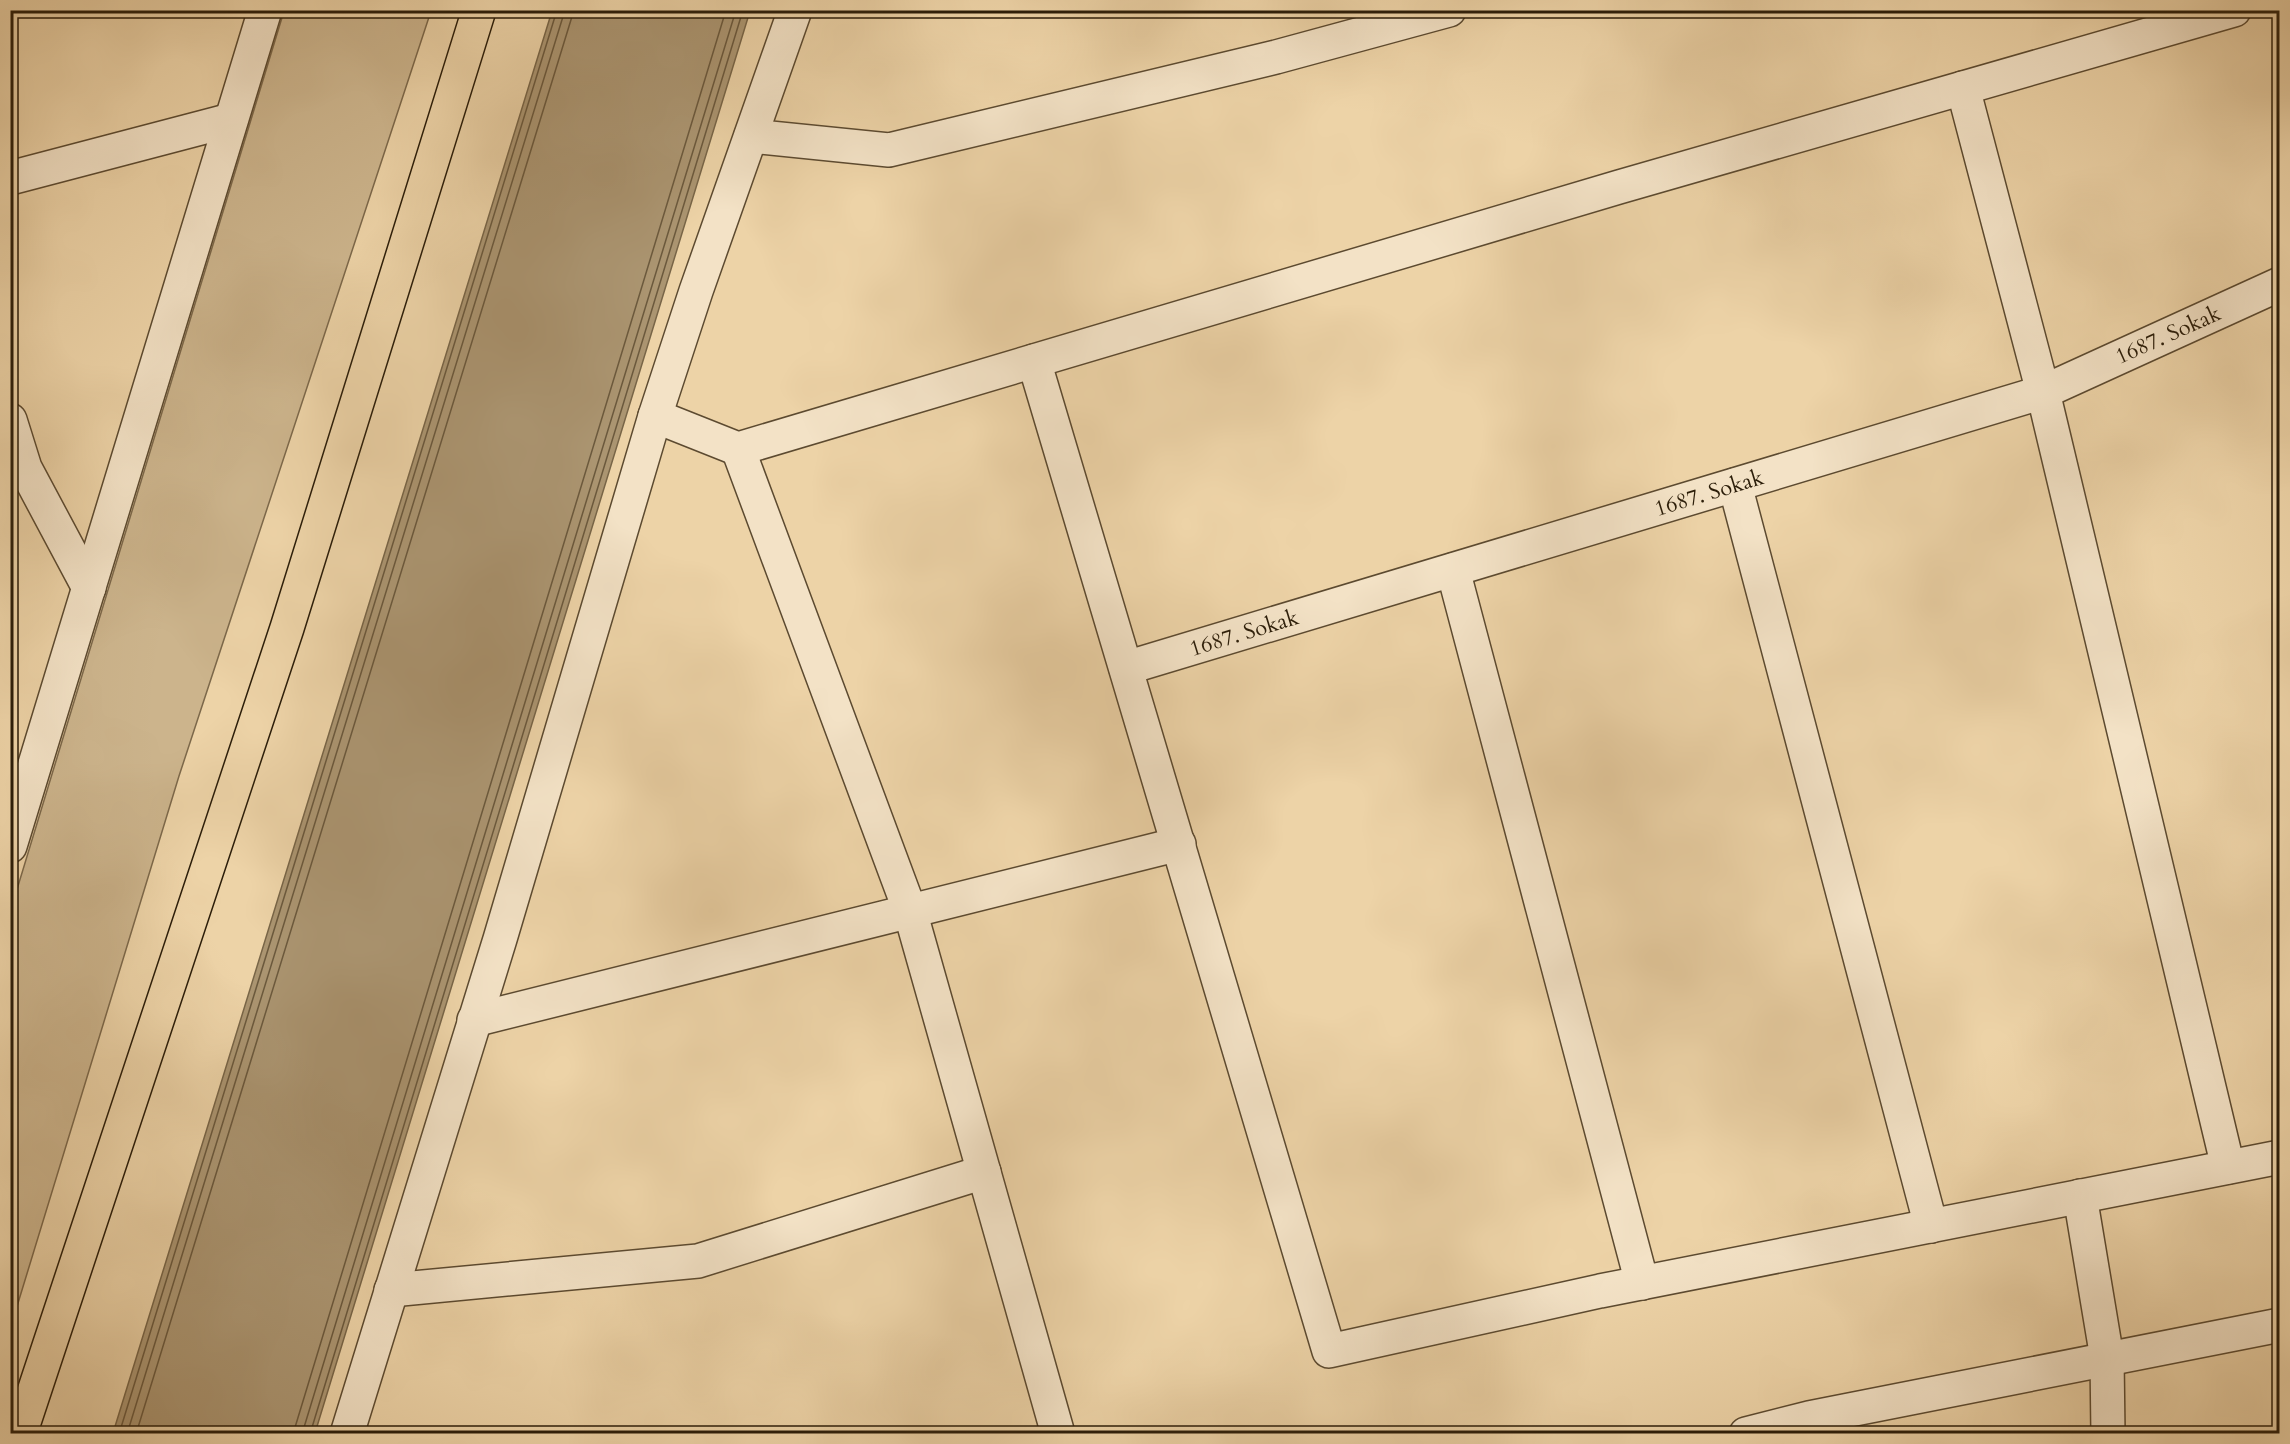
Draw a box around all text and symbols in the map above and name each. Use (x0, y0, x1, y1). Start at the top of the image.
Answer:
street label: 1687. Sokak (2110, 298, 2226, 372)
street label: 1687. Sokak (1651, 462, 1767, 524)
street label: 1687. Sokak (1186, 602, 1302, 664)

